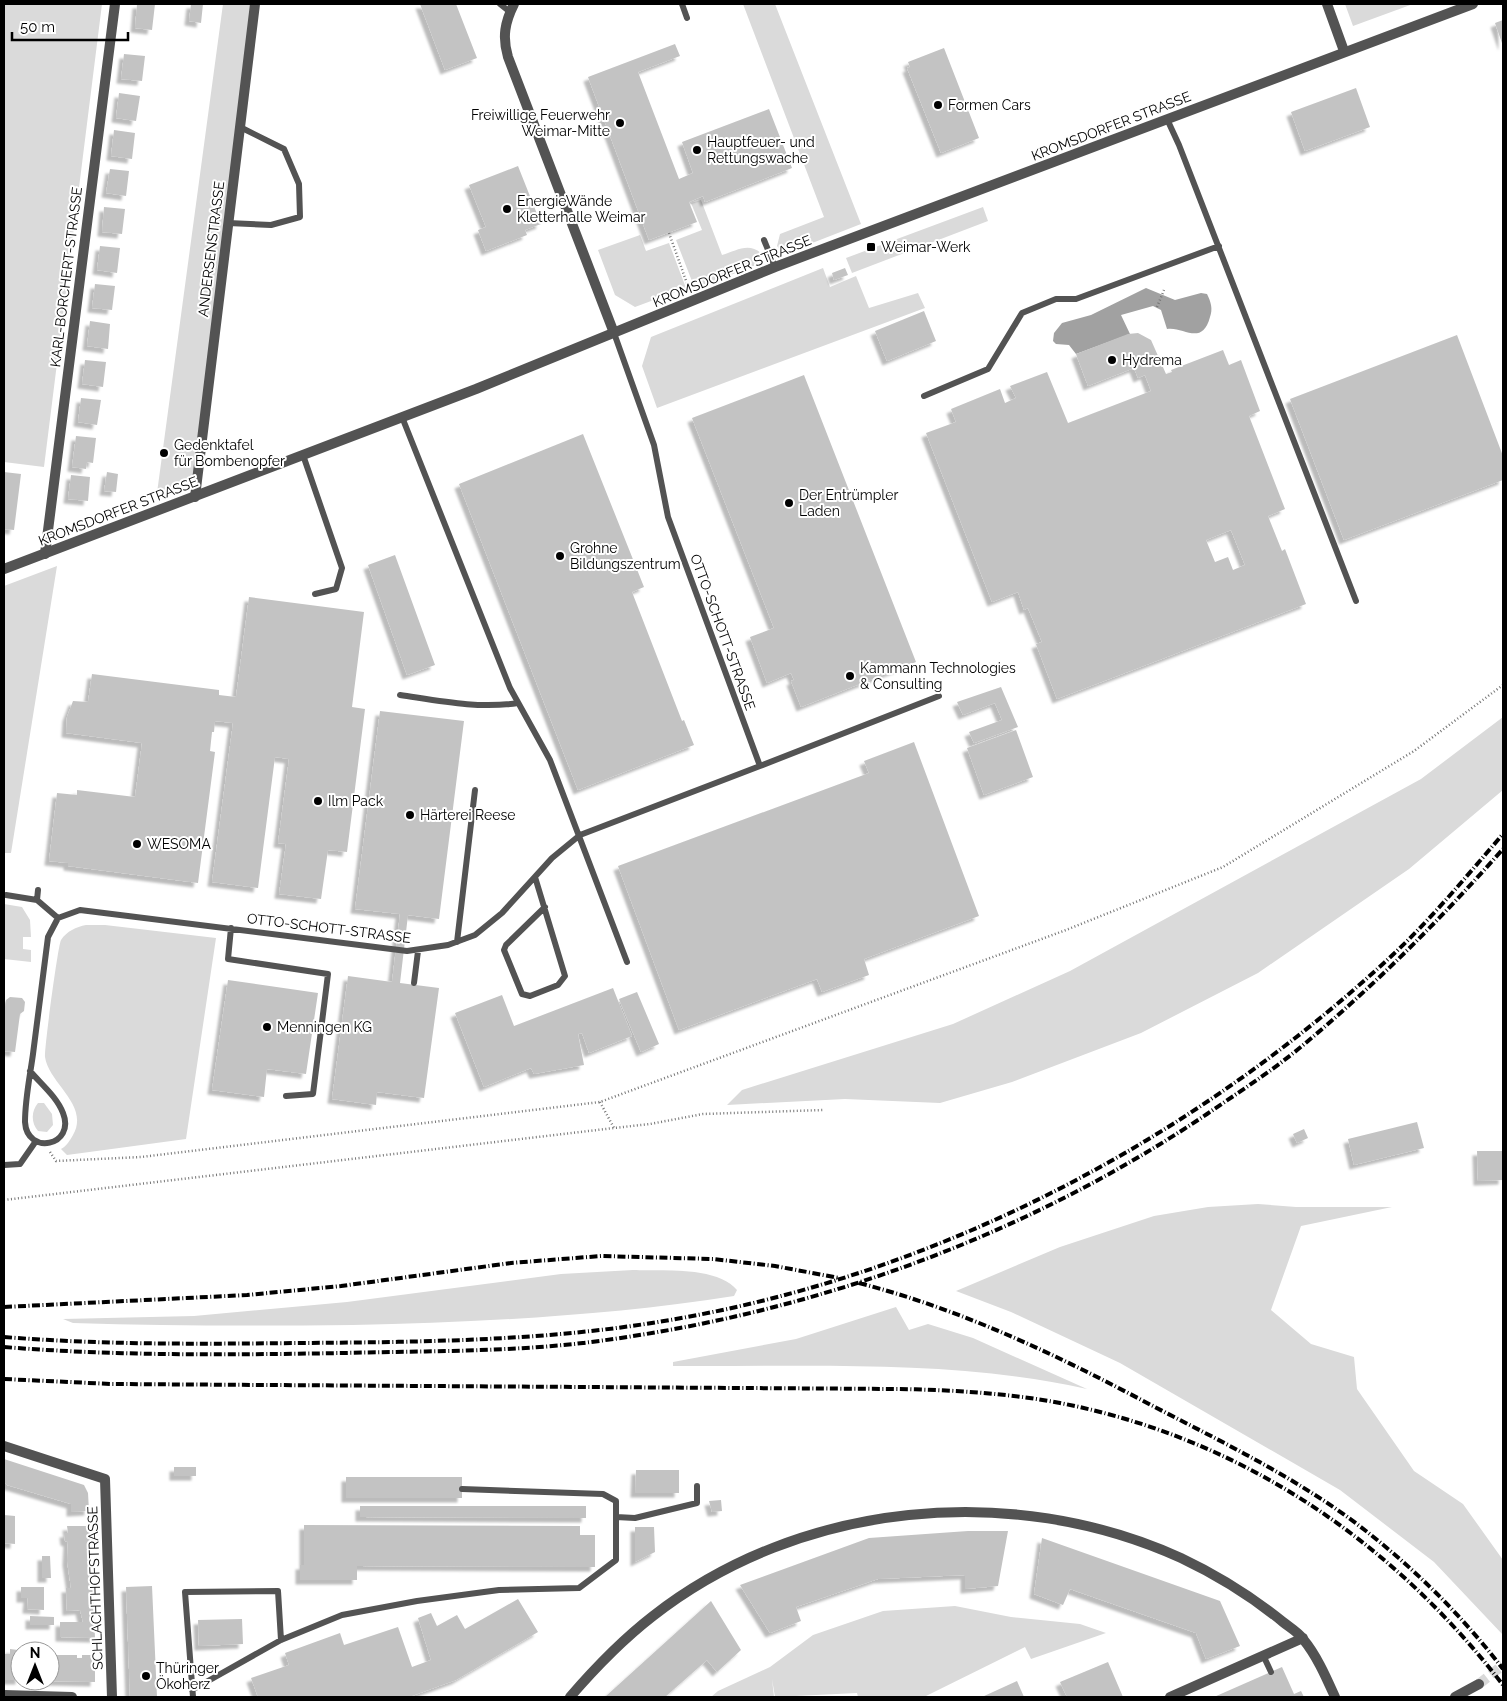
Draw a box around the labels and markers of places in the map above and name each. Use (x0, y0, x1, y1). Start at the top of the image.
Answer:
place label: Formen Cars (948, 97, 1031, 113)
marker: Formen Cars (932, 99, 944, 111)
place label: Freiwillige Feuerwehr Weimar-Mitte (471, 107, 610, 139)
marker: Freiwillige Feuerwehr Weimar-Mitte (614, 117, 626, 129)
place label: Hauptfeuer- und Rettungswache (707, 134, 815, 166)
marker: Hauptfeuer- und Rettungswache (691, 144, 703, 156)
place label: EnergieWände Kletterhalle Weimar (517, 193, 646, 225)
marker: EnergieWände Kletterhalle Weimar (501, 203, 513, 215)
place label: Weimar-Werk (881, 239, 971, 255)
marker: Weimar-Werk (865, 241, 877, 253)
place label: Hydrema (1122, 352, 1182, 368)
marker: Hydrema (1106, 354, 1118, 366)
place label: Gedenktafel für Bombenopfer (174, 437, 285, 469)
marker: Gedenktafel für Bombenopfer (158, 447, 170, 459)
place label: Der Entrümpler Laden (799, 487, 898, 519)
marker: Der Entrümpler Laden (783, 497, 795, 509)
place label: Grohne Bildungszentrum (570, 540, 681, 572)
marker: Grohne Bildungszentrum (554, 550, 566, 562)
place label: Kammann Technologies & Consulting (860, 660, 1016, 692)
marker: Kammann Technologies & Consulting (844, 670, 856, 682)
place label: Ilm Pack (328, 793, 384, 809)
marker: Ilm Pack (312, 795, 324, 807)
place label: Härterei Reese (420, 807, 515, 823)
marker: Härterei Reese (404, 809, 416, 821)
place label: WESOMA (147, 836, 211, 852)
marker: WESOMA (131, 838, 143, 850)
place label: Menningen KG (277, 1019, 372, 1035)
marker: Menningen KG (261, 1021, 273, 1033)
place label: Thüringer Ökoherz (156, 1660, 219, 1692)
marker: Thüringer Ökoherz (140, 1670, 152, 1682)

